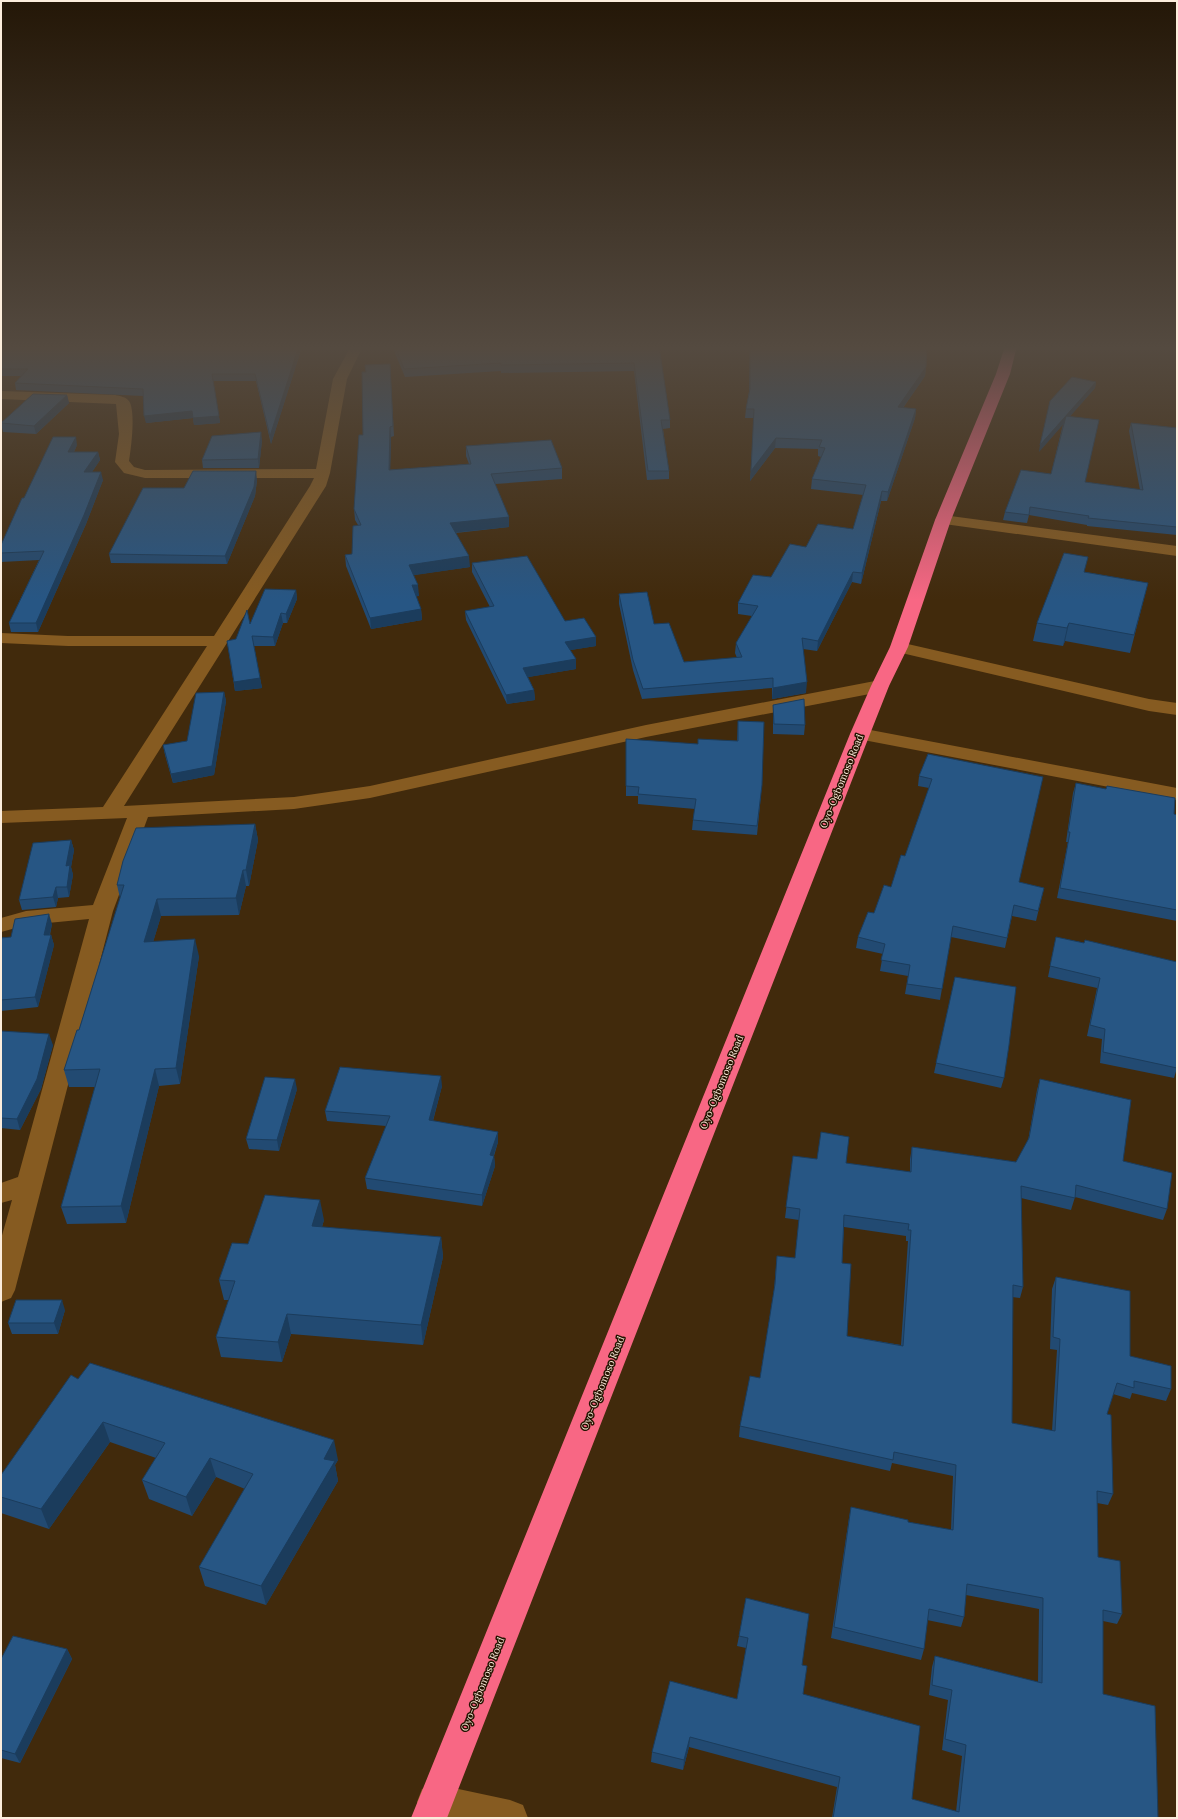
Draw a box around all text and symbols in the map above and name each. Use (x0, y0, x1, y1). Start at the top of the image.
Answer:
street label: Oyo-Ogbomoso Road (817, 732, 866, 830)
street label: Oyo-Ogbomoso Road (697, 1033, 746, 1131)
street label: Oyo-Ogbomoso Road (578, 1334, 627, 1432)
street label: Oyo-Ogbomoso Road (458, 1635, 507, 1733)

